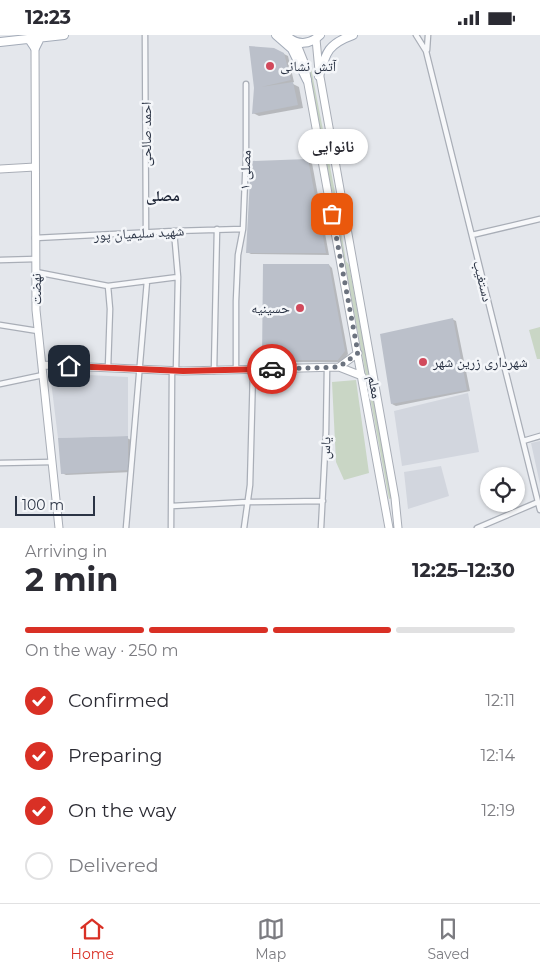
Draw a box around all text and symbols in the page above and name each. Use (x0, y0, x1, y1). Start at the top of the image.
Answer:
text: 12:23 (25, 6, 71, 29)
place label: آتش نشانی (280, 57, 337, 75)
marker: آتش نشانی (264, 60, 276, 72)
street label: احمد صالحی (137, 102, 155, 166)
callout: نانوایی (297, 129, 367, 164)
text: نانوایی (312, 137, 354, 156)
street label: مصلی ۱ (235, 150, 255, 190)
district label: مصلی (146, 186, 180, 205)
pin (311, 193, 353, 235)
icon: bag (318, 200, 346, 228)
street label: شهید سلیمیان پور (92, 222, 185, 245)
street label: دستغیب (469, 258, 497, 304)
street label: نهضت (27, 273, 45, 305)
place label: حسینیه (251, 299, 290, 317)
marker: حسینیه (294, 302, 306, 314)
courier (247, 344, 297, 394)
pin (48, 345, 90, 387)
icon: home (55, 352, 83, 380)
place label: شهرداری زرین شهر (432, 353, 528, 371)
icon: car (258, 355, 286, 383)
marker: شهرداری زرین شهر (417, 356, 429, 368)
street label: معلم (363, 374, 386, 400)
street label: یاس (315, 436, 335, 460)
map controls (480, 467, 525, 512)
button: locate (480, 467, 525, 512)
scale bar (15, 493, 95, 516)
text: 100 m (22, 496, 64, 514)
text: Arriving in (25, 542, 107, 561)
text: 12:25–12:30 (412, 559, 515, 582)
text: 2 min (25, 560, 118, 599)
text: On the way · 250 m (25, 641, 178, 660)
icon: check (25, 687, 53, 715)
text: Confirmed (68, 689, 169, 712)
text: 12:11 (485, 691, 515, 710)
icon: check (25, 742, 53, 770)
text: Preparing (68, 744, 163, 767)
text: 12:14 (480, 746, 515, 765)
icon: check (25, 797, 53, 825)
text: On the way (68, 799, 176, 822)
text: 12:19 (481, 801, 515, 820)
text: Delivered (68, 854, 159, 877)
tab: Home (71, 915, 114, 963)
tab: Map (255, 915, 286, 963)
tab: Saved (427, 915, 469, 963)

